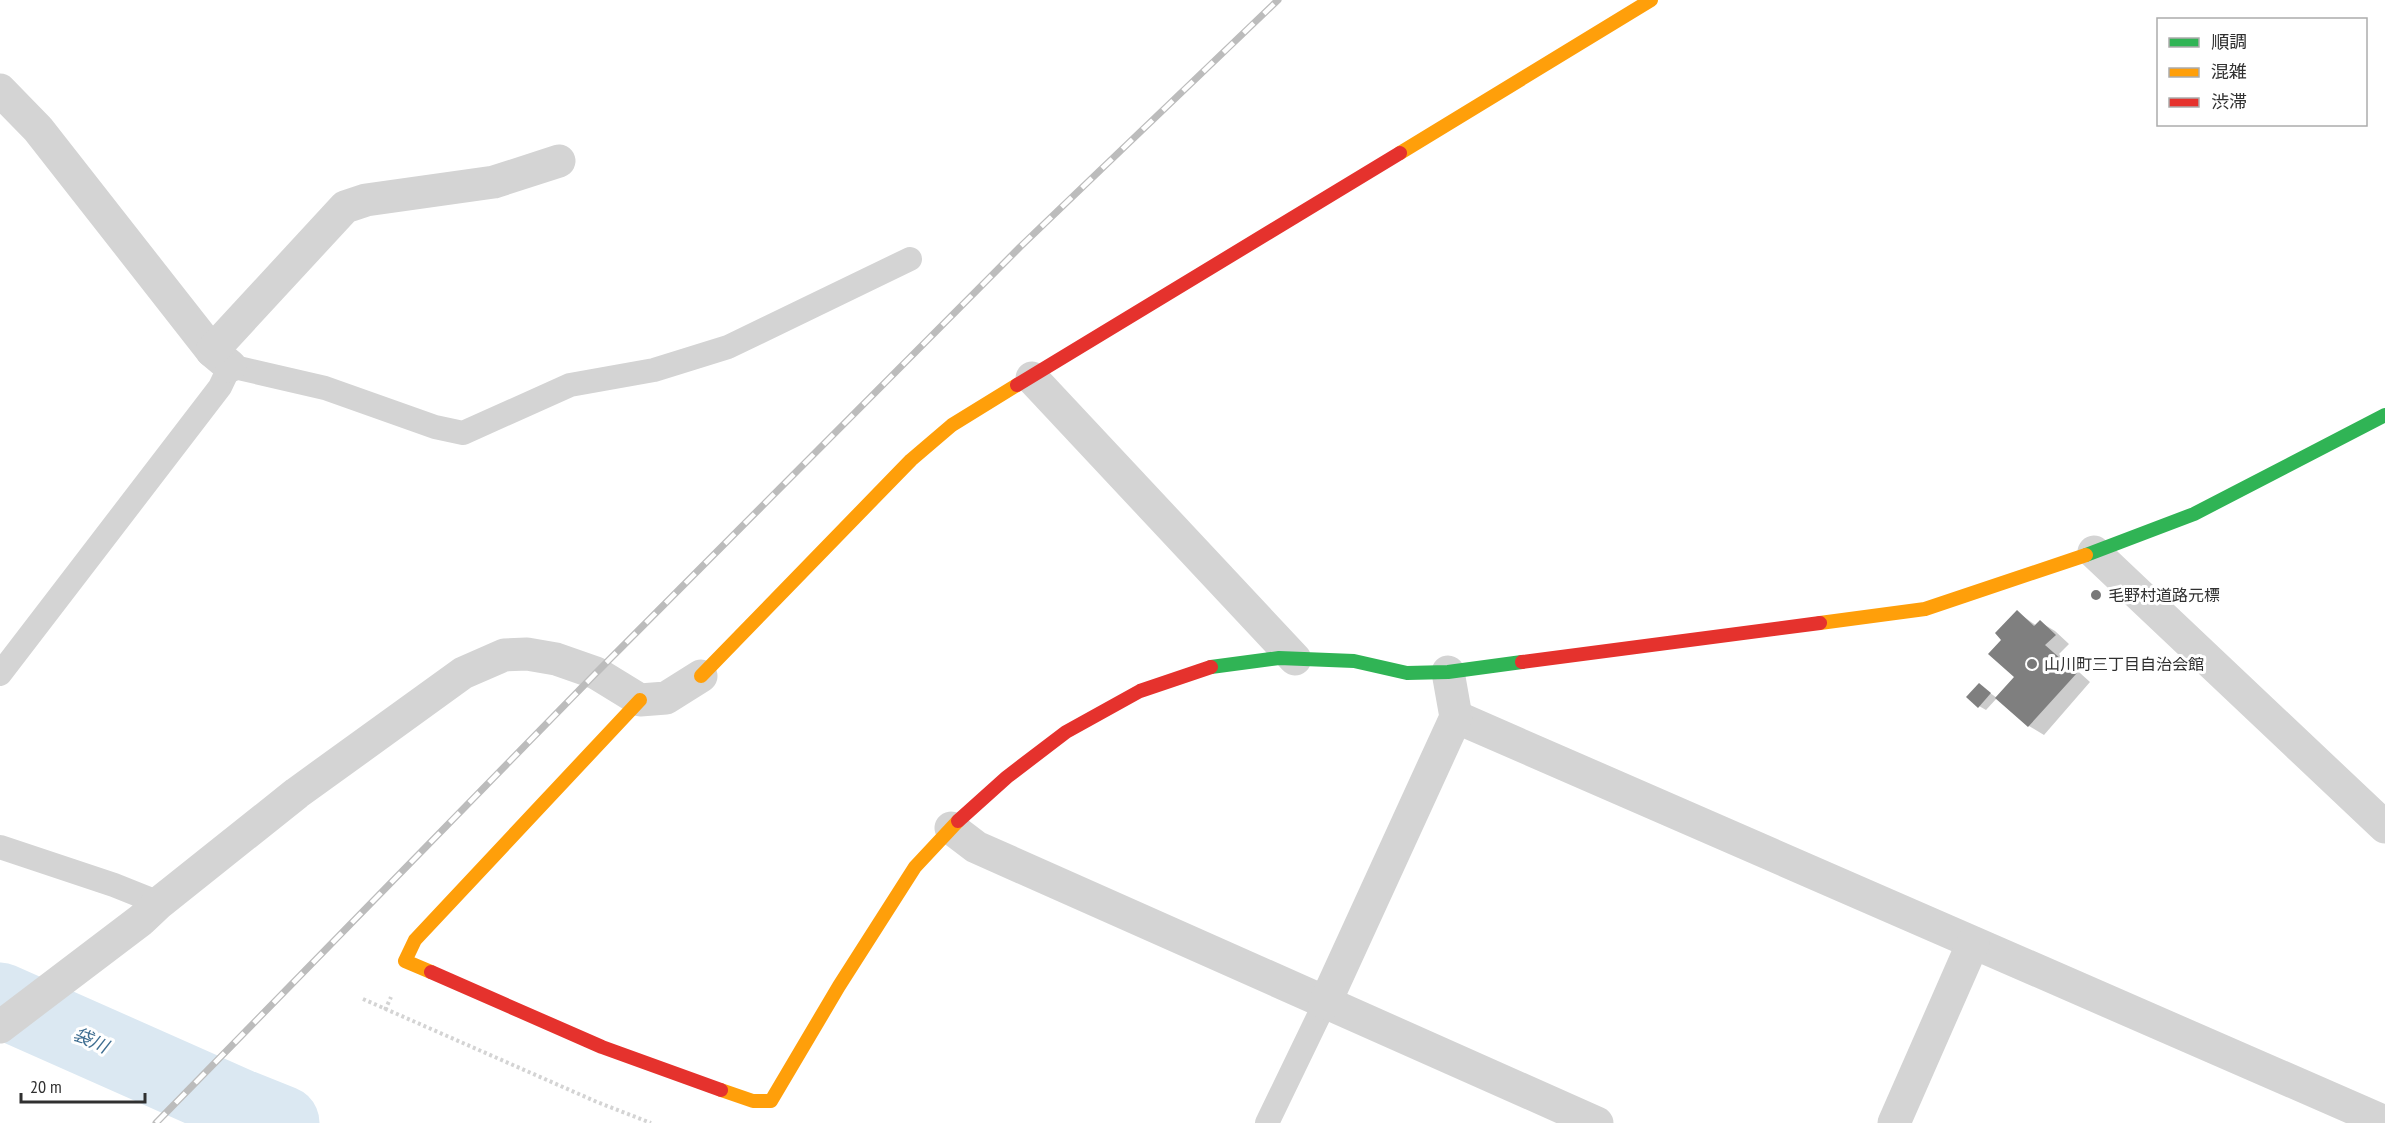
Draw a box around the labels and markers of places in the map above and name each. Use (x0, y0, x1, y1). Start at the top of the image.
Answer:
place label: 毛野村道路元標 (2108, 585, 2220, 605)
marker: 毛野村道路元標 (2089, 588, 2103, 602)
place label: 山川町三丁目自治会館 (2044, 654, 2204, 674)
marker: 山川町三丁目自治会館 (2025, 657, 2039, 671)

